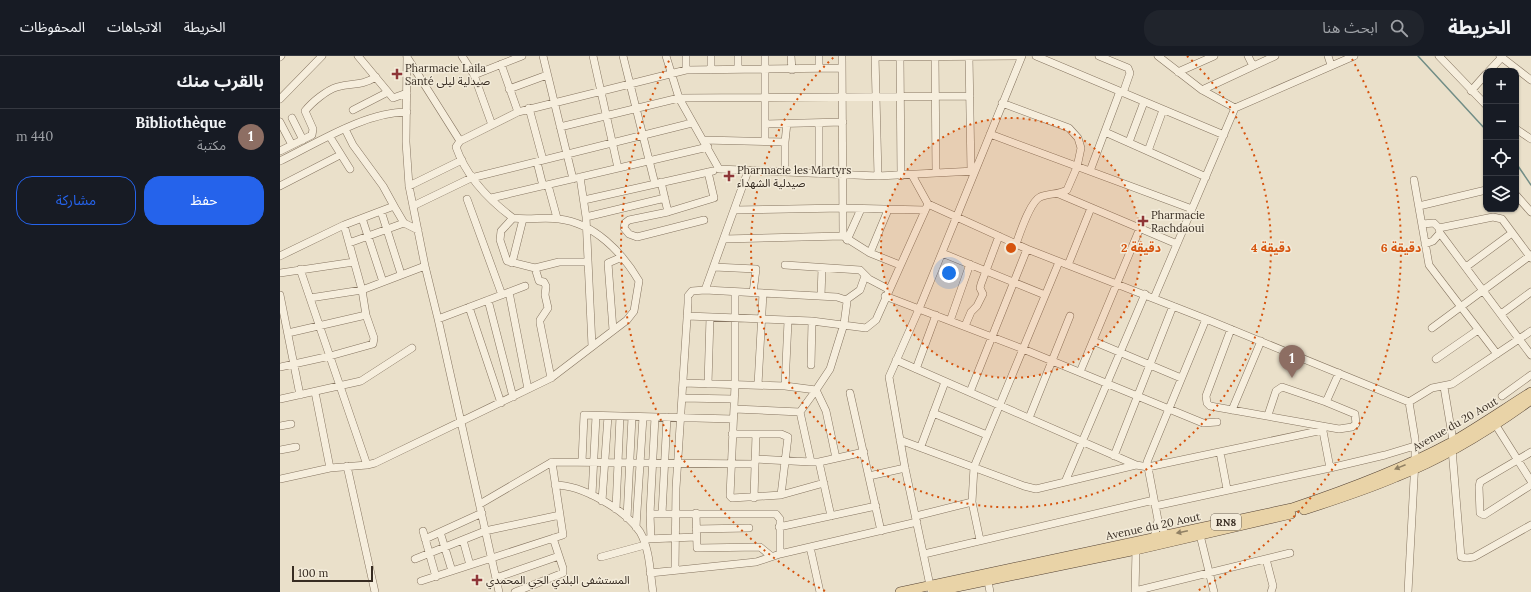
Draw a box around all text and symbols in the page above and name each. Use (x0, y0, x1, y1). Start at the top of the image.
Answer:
search box (1144, 10, 1424, 46)
text: الخريطة (1448, 15, 1511, 39)
icon: search (1388, 17, 1410, 39)
text: المحفوظات (20, 18, 85, 36)
text: الاتجاهات (107, 18, 162, 36)
text: الخريطة (184, 18, 226, 36)
text: ابحث هنا (1322, 18, 1378, 37)
place label: Pharmacie Laila Santé صيدلية ليلى (405, 61, 490, 88)
map controls (1483, 68, 1519, 212)
button: + (1483, 68, 1519, 104)
marker: Pharmacie Laila Santé صيدلية ليلى (392, 69, 402, 79)
text: بالقرب منك (177, 70, 264, 92)
button: − (1483, 104, 1519, 140)
text: Bibliothèque (135, 113, 226, 132)
text: 440 m (16, 128, 53, 145)
text: 1 (248, 128, 254, 145)
text: مكتبة (197, 137, 226, 154)
button: locate (1483, 140, 1519, 176)
place label: Pharmacie les Martyrs صيدلية الشهداء (737, 163, 851, 190)
marker: Pharmacie les Martyrs صيدلية الشهداء (724, 171, 734, 181)
button: مشاركة (16, 176, 136, 225)
button: حفظ (144, 176, 264, 225)
button: layers (1483, 176, 1519, 212)
place label: Pharmacie Rachdaoui (1151, 208, 1205, 235)
marker: Pharmacie Rachdaoui (1138, 216, 1148, 226)
text: 2 دقيقة (1121, 240, 1161, 255)
text: 4 دقيقة (1251, 240, 1291, 255)
text: 6 دقيقة (1381, 240, 1421, 255)
centre of rings (1004, 241, 1018, 255)
your location (939, 263, 959, 283)
pin: 1 (1279, 345, 1305, 378)
street label: Avenue du 20 Aout (1409, 394, 1501, 455)
one-way arrow (1393, 464, 1405, 470)
street label: Avenue du 20 Aout (1104, 509, 1202, 543)
road number: RN8 (1211, 514, 1241, 530)
one-way arrow (1176, 529, 1188, 535)
scale bar (292, 564, 373, 583)
text: 100 m (298, 566, 328, 580)
place label: المستشفى البلدي الحي المحمدي (486, 573, 630, 590)
marker: المستشفى البلدي الحي المحمدي (471, 574, 483, 586)

